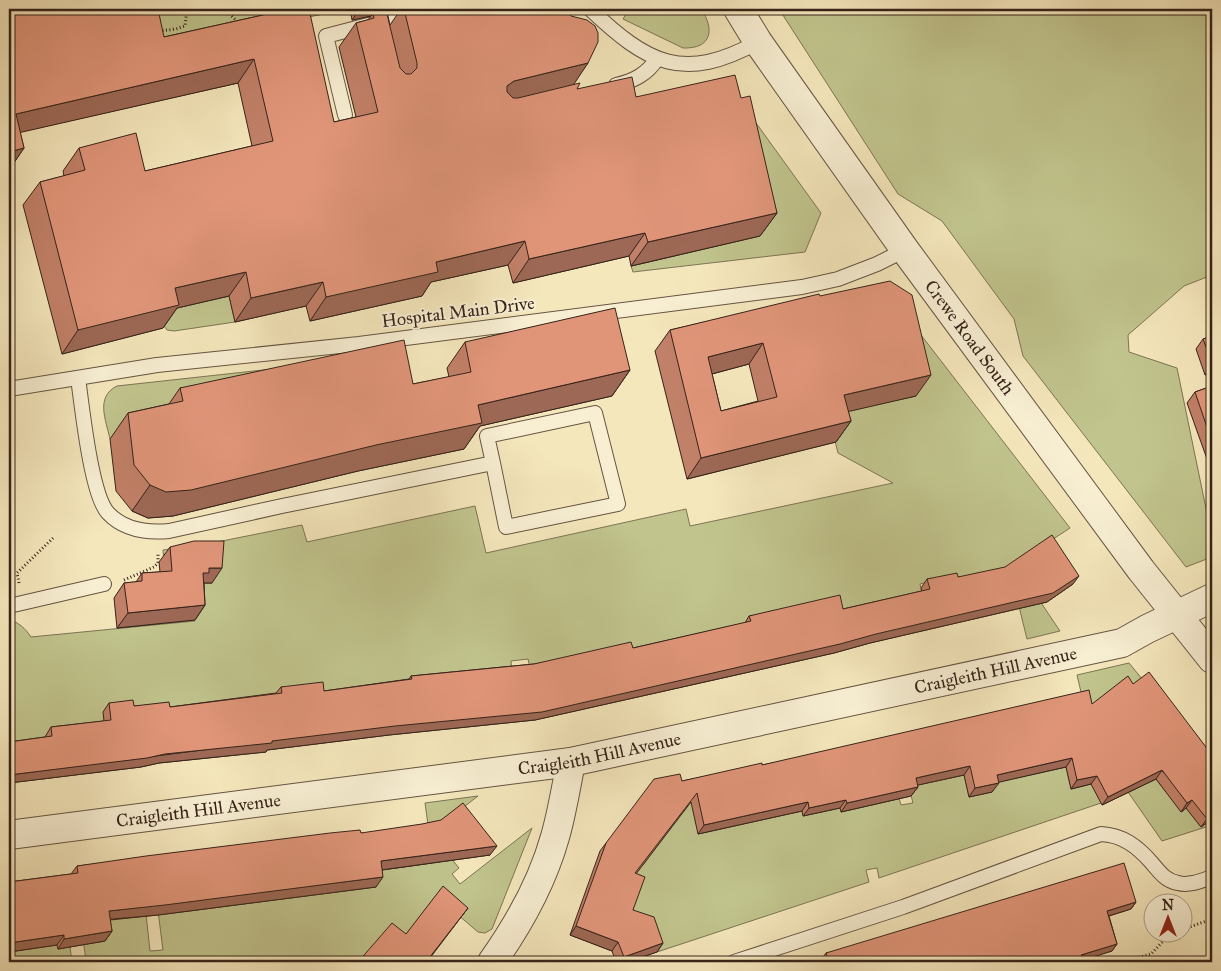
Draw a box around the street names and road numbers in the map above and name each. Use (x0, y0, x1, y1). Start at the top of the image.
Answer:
street label: Crewe Road South (920, 276, 1019, 399)
street label: Hospital Main Drive (380, 292, 536, 332)
street label: Craigleith Hill Avenue (912, 642, 1079, 699)
street label: Craigleith Hill Avenue (516, 728, 683, 780)
street label: Craigleith Hill Avenue (115, 789, 282, 832)

